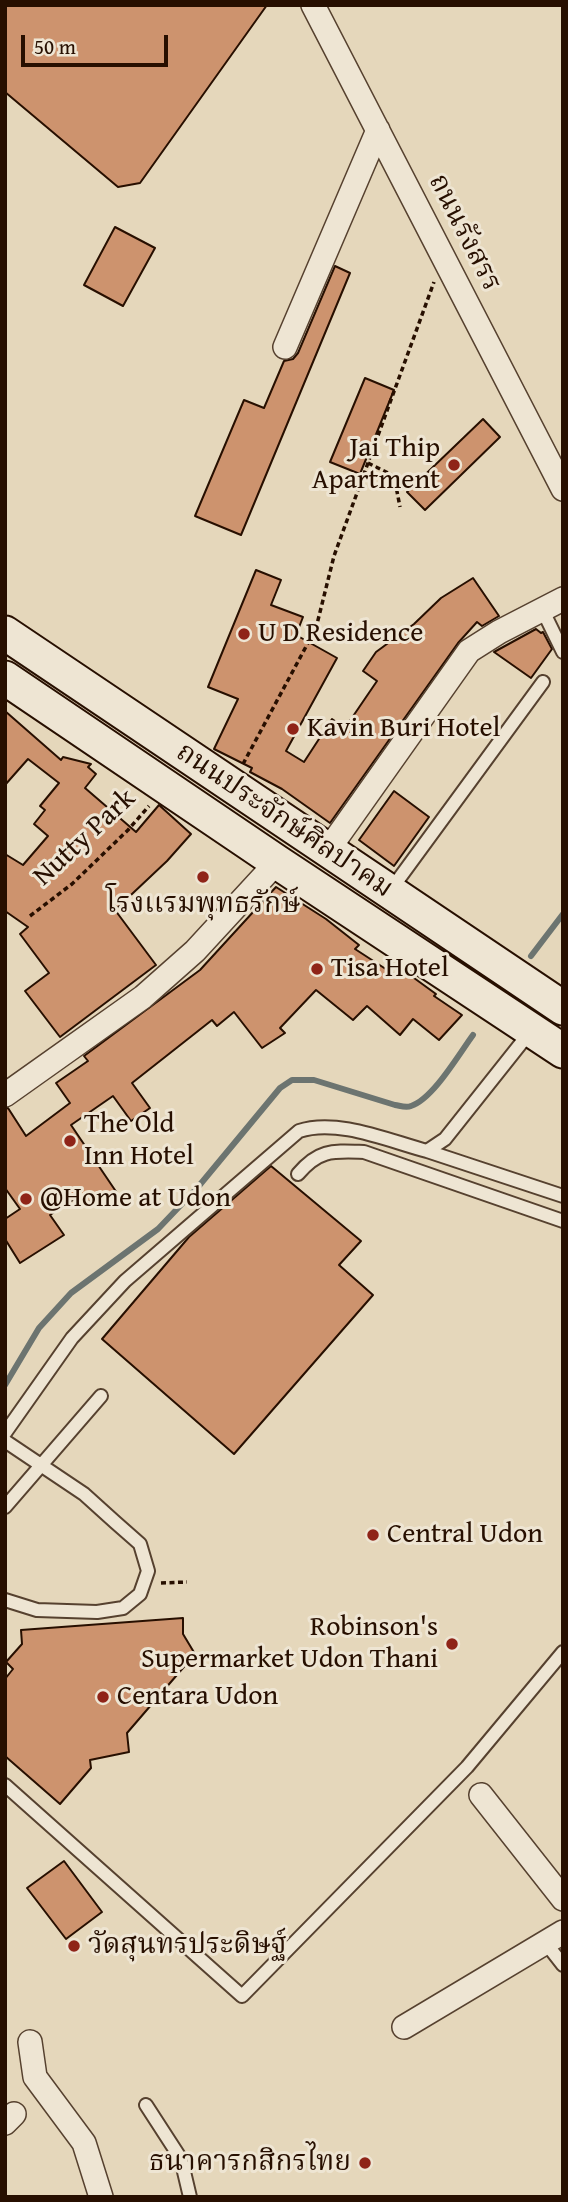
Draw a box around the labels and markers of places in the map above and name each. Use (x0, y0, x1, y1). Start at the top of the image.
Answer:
place label: Jai Thip Apartment (312, 432, 440, 498)
marker: Jai Thip Apartment (446, 457, 462, 473)
place label: U D Residence (258, 617, 423, 651)
marker: U D Residence (236, 626, 252, 642)
place label: Kavin Buri Hotel (307, 712, 500, 746)
marker: Kavin Buri Hotel (285, 721, 301, 737)
marker: โรงเเรมพุทธรักษ์ (195, 869, 211, 885)
place label: โรงเเรมพุทธรักษ์ (106, 888, 300, 922)
place label: Tisa Hotel (331, 952, 449, 986)
marker: Tisa Hotel (309, 961, 325, 977)
place label: The Old Inn Hotel (84, 1108, 194, 1174)
marker: The Old Inn Hotel (62, 1133, 78, 1149)
place label: @Home at Udon (40, 1182, 231, 1216)
marker: @Home at Udon (18, 1191, 34, 1207)
place label: Central Udon (387, 1518, 543, 1552)
marker: Central Udon (365, 1527, 381, 1543)
place label: Robinson's Supermarket Udon Thani (141, 1611, 438, 1677)
marker: Robinson's Supermarket Udon Thani (444, 1636, 460, 1652)
place label: Centara Udon (117, 1680, 278, 1714)
marker: Centara Udon (95, 1689, 111, 1705)
place label: วัดสุนทรประดิษฐ์ (88, 1929, 287, 1963)
marker: วัดสุนทรประดิษฐ์ (66, 1938, 82, 1954)
place label: ธนาคารกสิกรไทย (149, 2146, 351, 2180)
marker: ธนาคารกสิกรไทย (357, 2155, 373, 2171)

